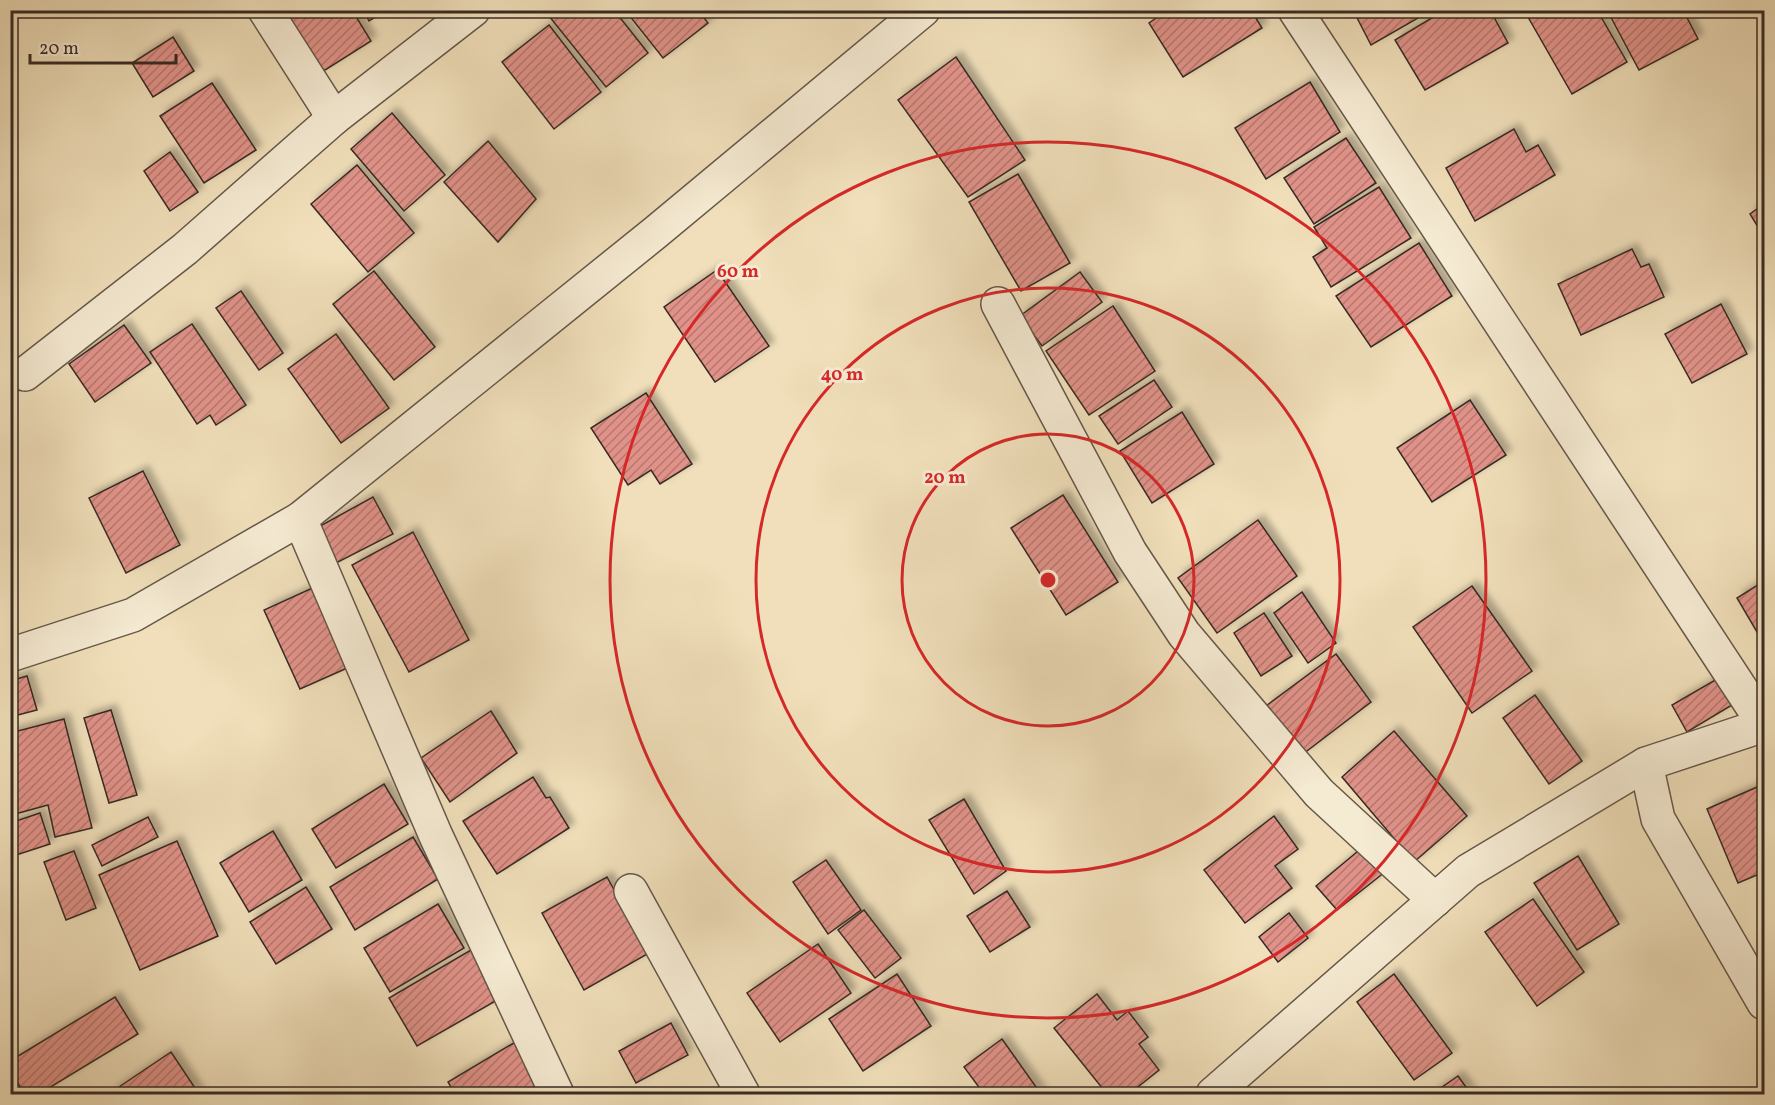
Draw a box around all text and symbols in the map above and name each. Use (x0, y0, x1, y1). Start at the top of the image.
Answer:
scale bar (30, 27, 176, 65)
text: 20 m (39, 37, 79, 62)
text: 60 m (717, 260, 759, 285)
text: 40 m (821, 363, 863, 388)
text: 20 m (924, 466, 966, 491)
centre of rings (1038, 570, 1058, 590)

